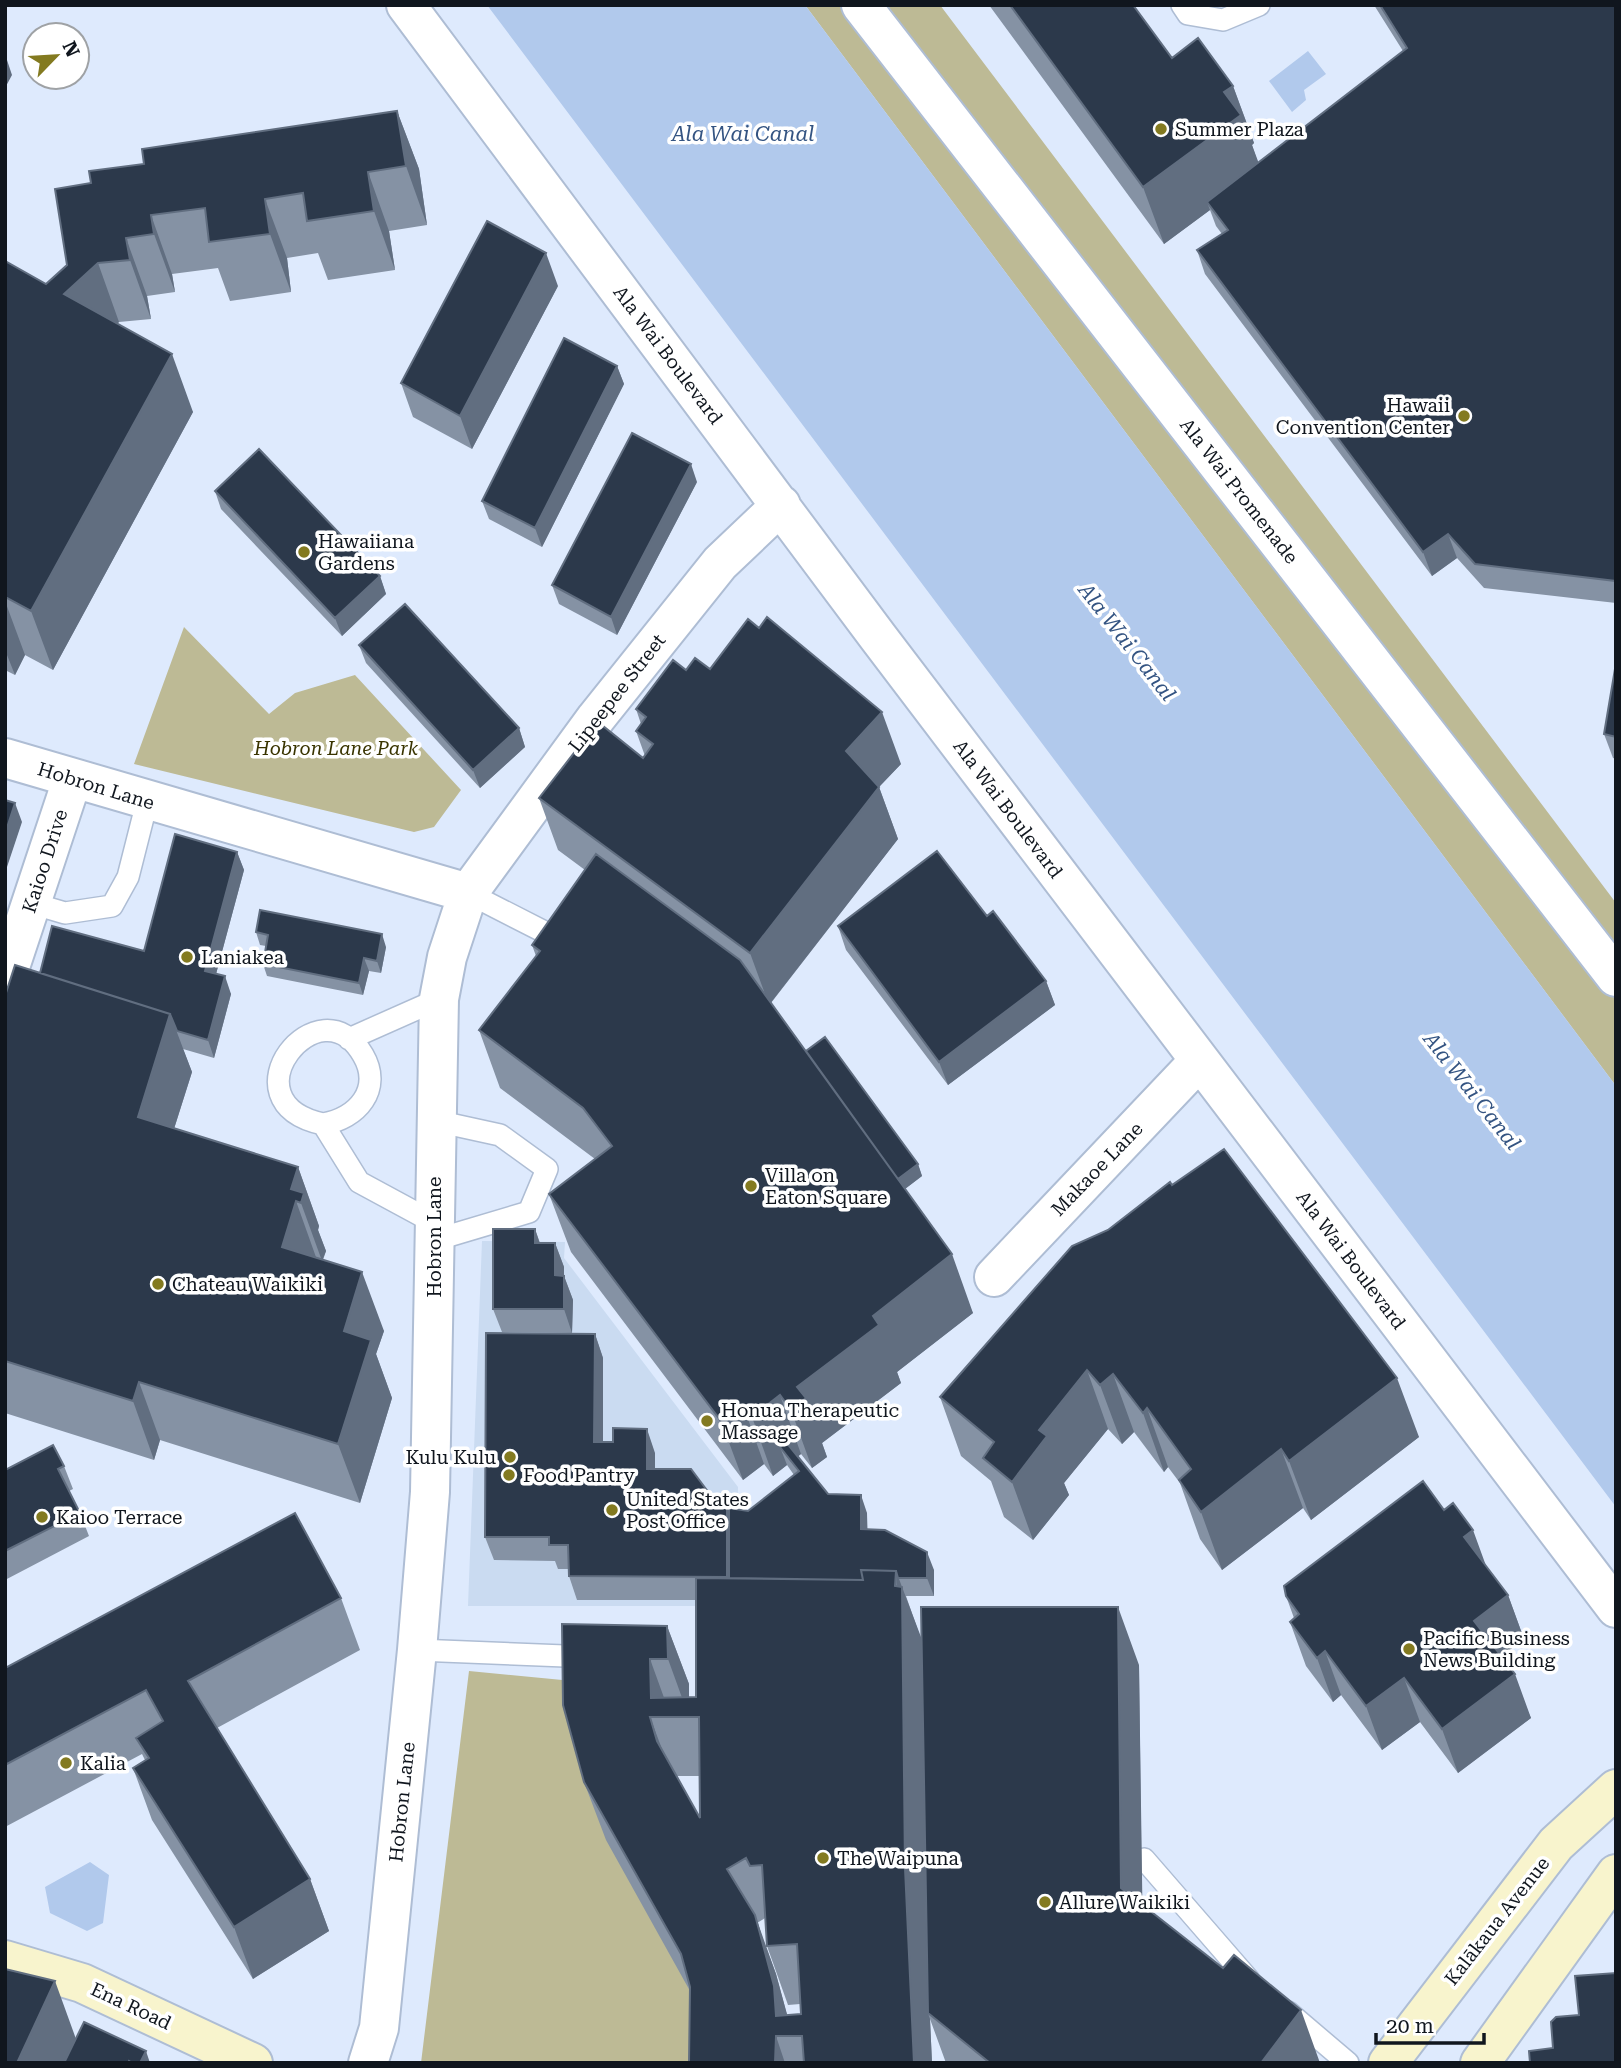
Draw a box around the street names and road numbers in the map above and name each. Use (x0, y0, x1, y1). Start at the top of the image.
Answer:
street label: Ala Wai Boulevard (608, 281, 728, 429)
street label: Ala Wai Promenade (1175, 414, 1303, 568)
street label: Lipeepee Street (564, 629, 670, 757)
street label: Ala Wai Boulevard (948, 735, 1068, 883)
street label: Hobron Lane (35, 757, 157, 815)
street label: Kaioo Drive (17, 806, 73, 916)
street label: Makaoe Lane (1047, 1117, 1147, 1221)
street label: Hobron Lane (423, 1177, 446, 1297)
street label: Ala Wai Boulevard (1291, 1186, 1411, 1334)
street label: Hobron Lane (384, 1741, 420, 1863)
street label: Kalākaua Avenue (1440, 1852, 1554, 1990)
street label: Ena Road (87, 1977, 175, 2035)

